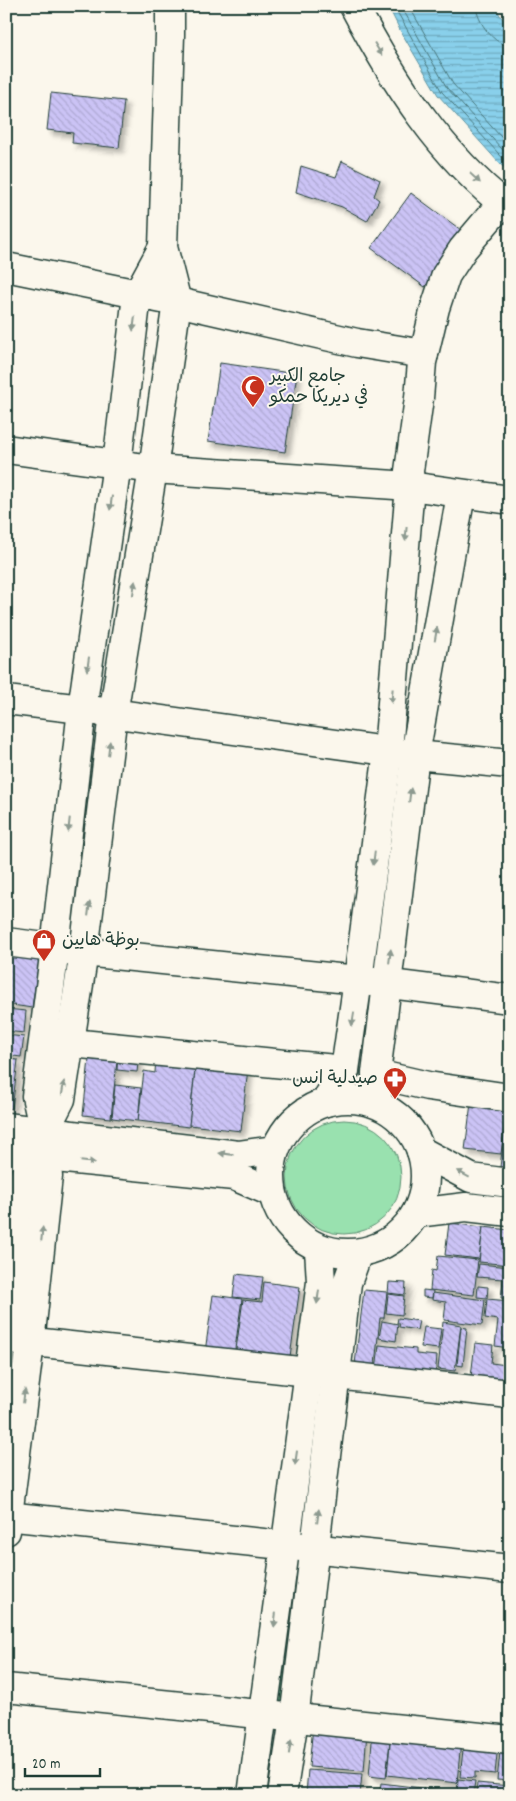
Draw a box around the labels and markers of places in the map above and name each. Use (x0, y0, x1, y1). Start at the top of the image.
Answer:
place label: جامع الكبير في ديريكا حمكو (268, 365, 368, 411)
mosque icon: جامع الكبير في ديريكا حمكو (240, 374, 266, 408)
shop icon: بوظة هايين (31, 928, 57, 962)
place label: بوظة هايين (62, 929, 140, 954)
pharmacy icon: صيدلية انس (382, 1066, 408, 1100)
place label: صيدلية انس (292, 1067, 378, 1092)

